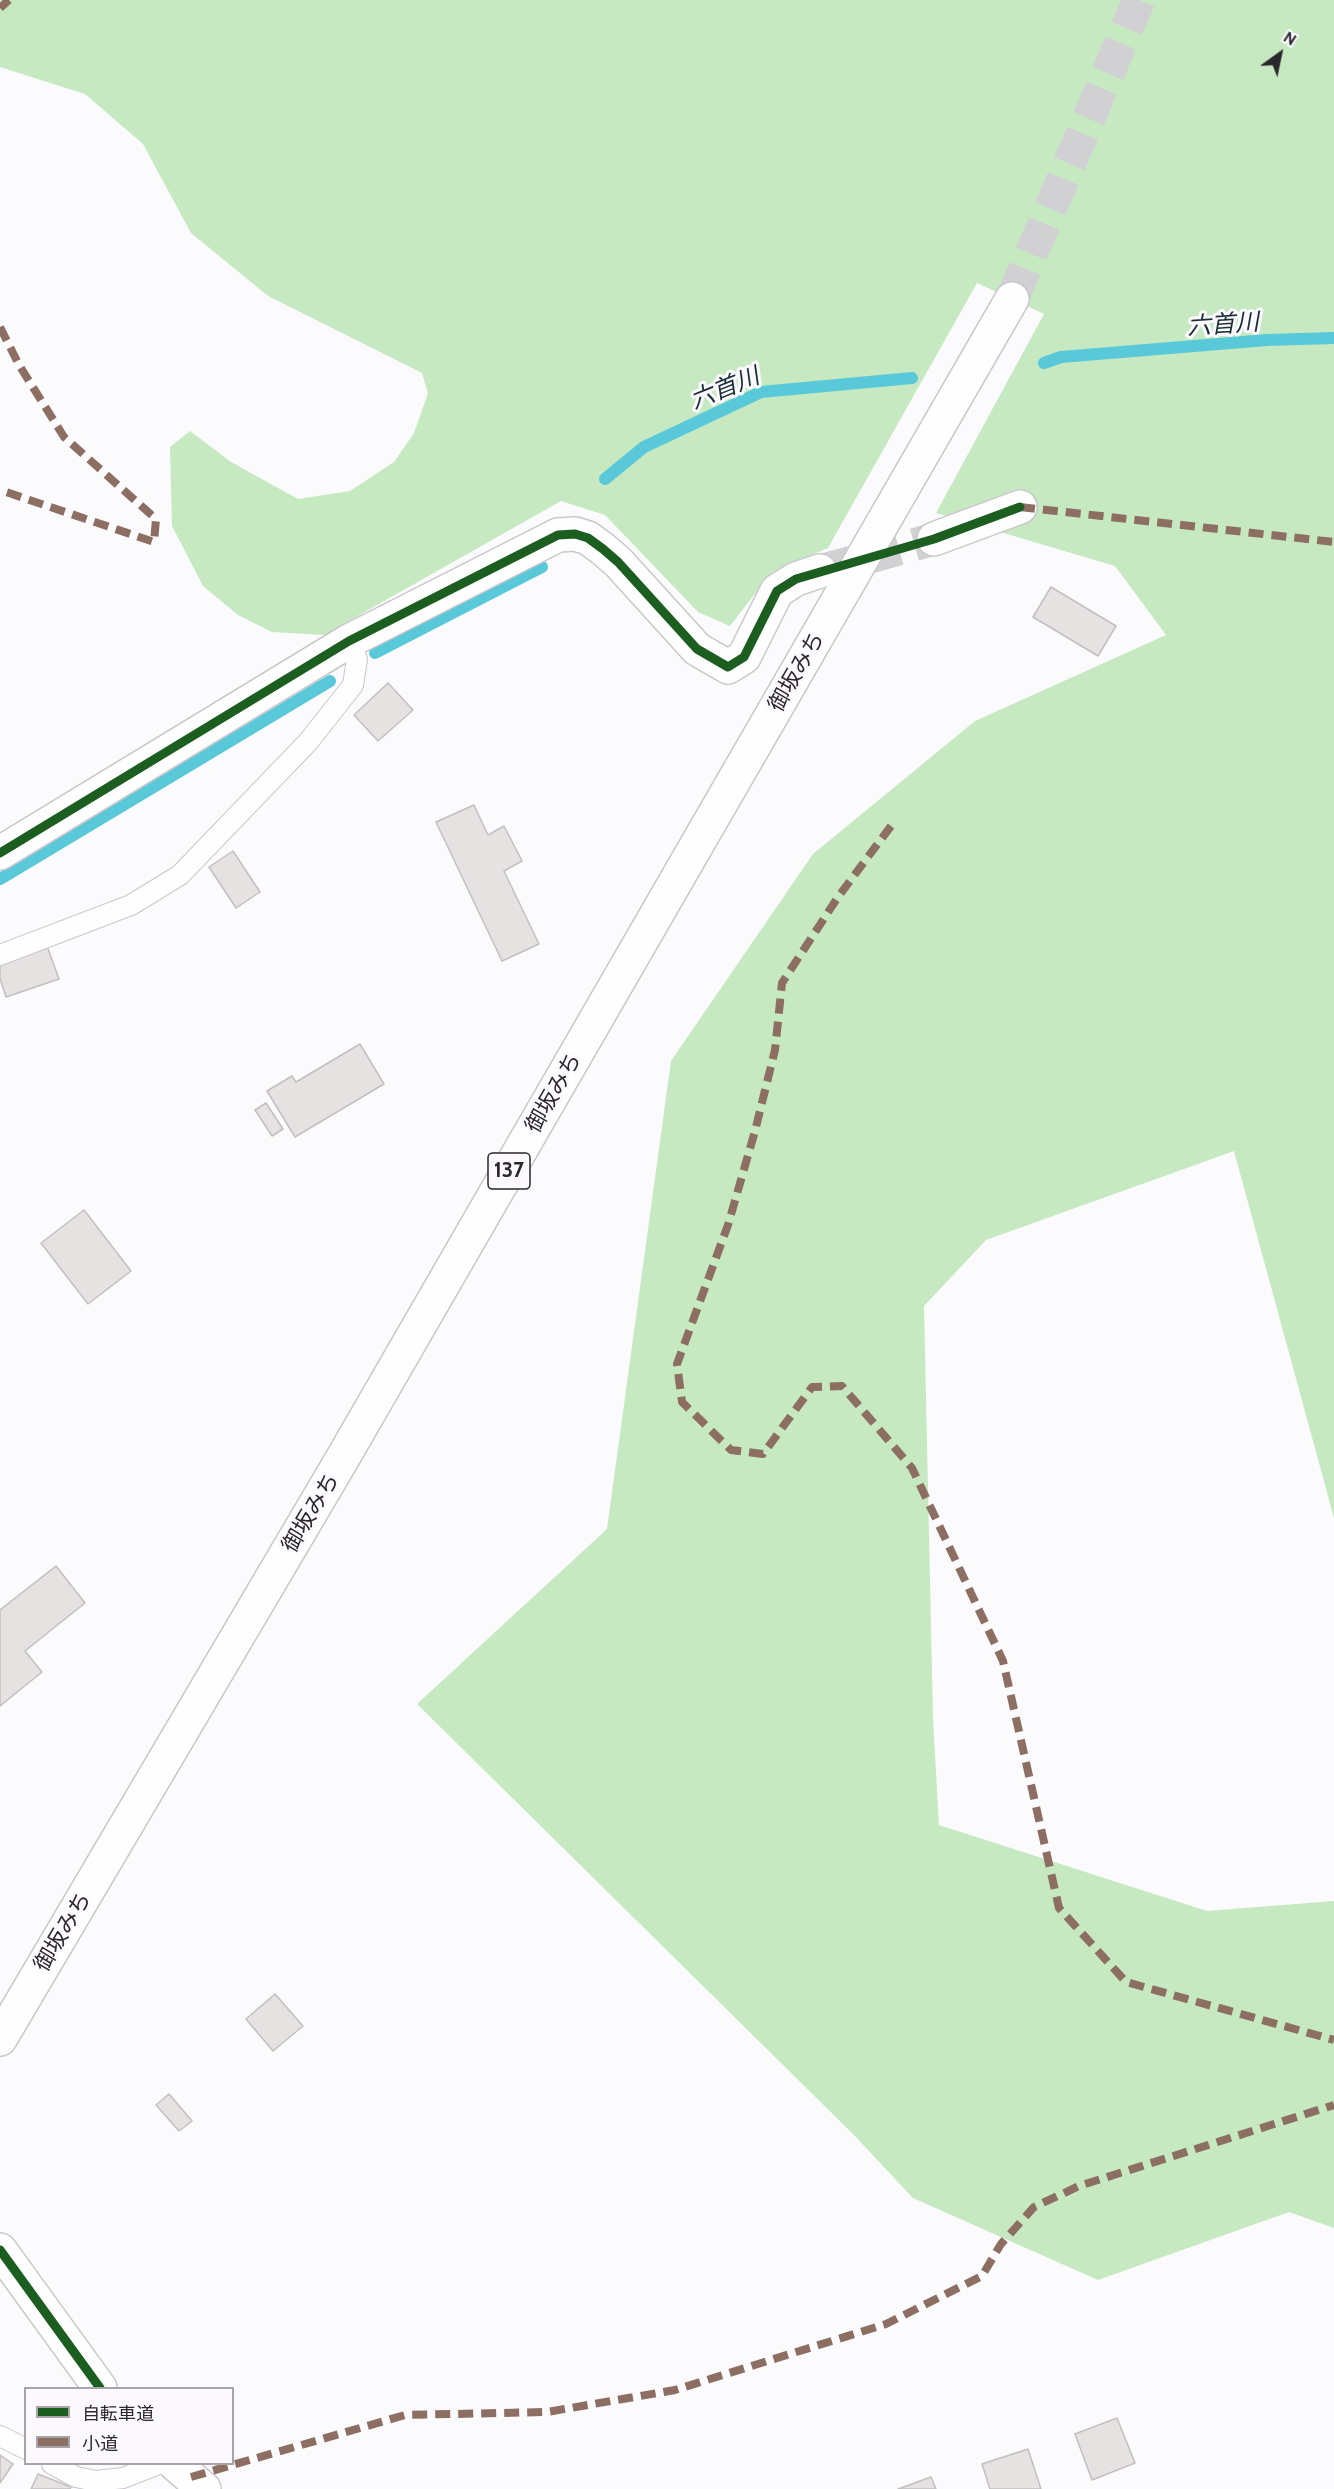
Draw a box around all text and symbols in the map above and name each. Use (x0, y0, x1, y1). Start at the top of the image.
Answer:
north arrow (1250, 24, 1310, 84)
text: N (1280, 27, 1300, 50)
water label: 六首川 (1186, 308, 1260, 342)
water label: 六首川 (686, 362, 764, 416)
street label: 御坂みち (764, 627, 830, 717)
street label: 御坂みち (521, 1048, 587, 1138)
road number: 137 (488, 1153, 530, 1189)
street label: 御坂みち (277, 1468, 345, 1558)
street label: 御坂みち (29, 1887, 97, 1977)
legend (24, 2387, 234, 2465)
text: 自転車道 (82, 2403, 154, 2425)
text: 小道 (82, 2433, 118, 2455)

